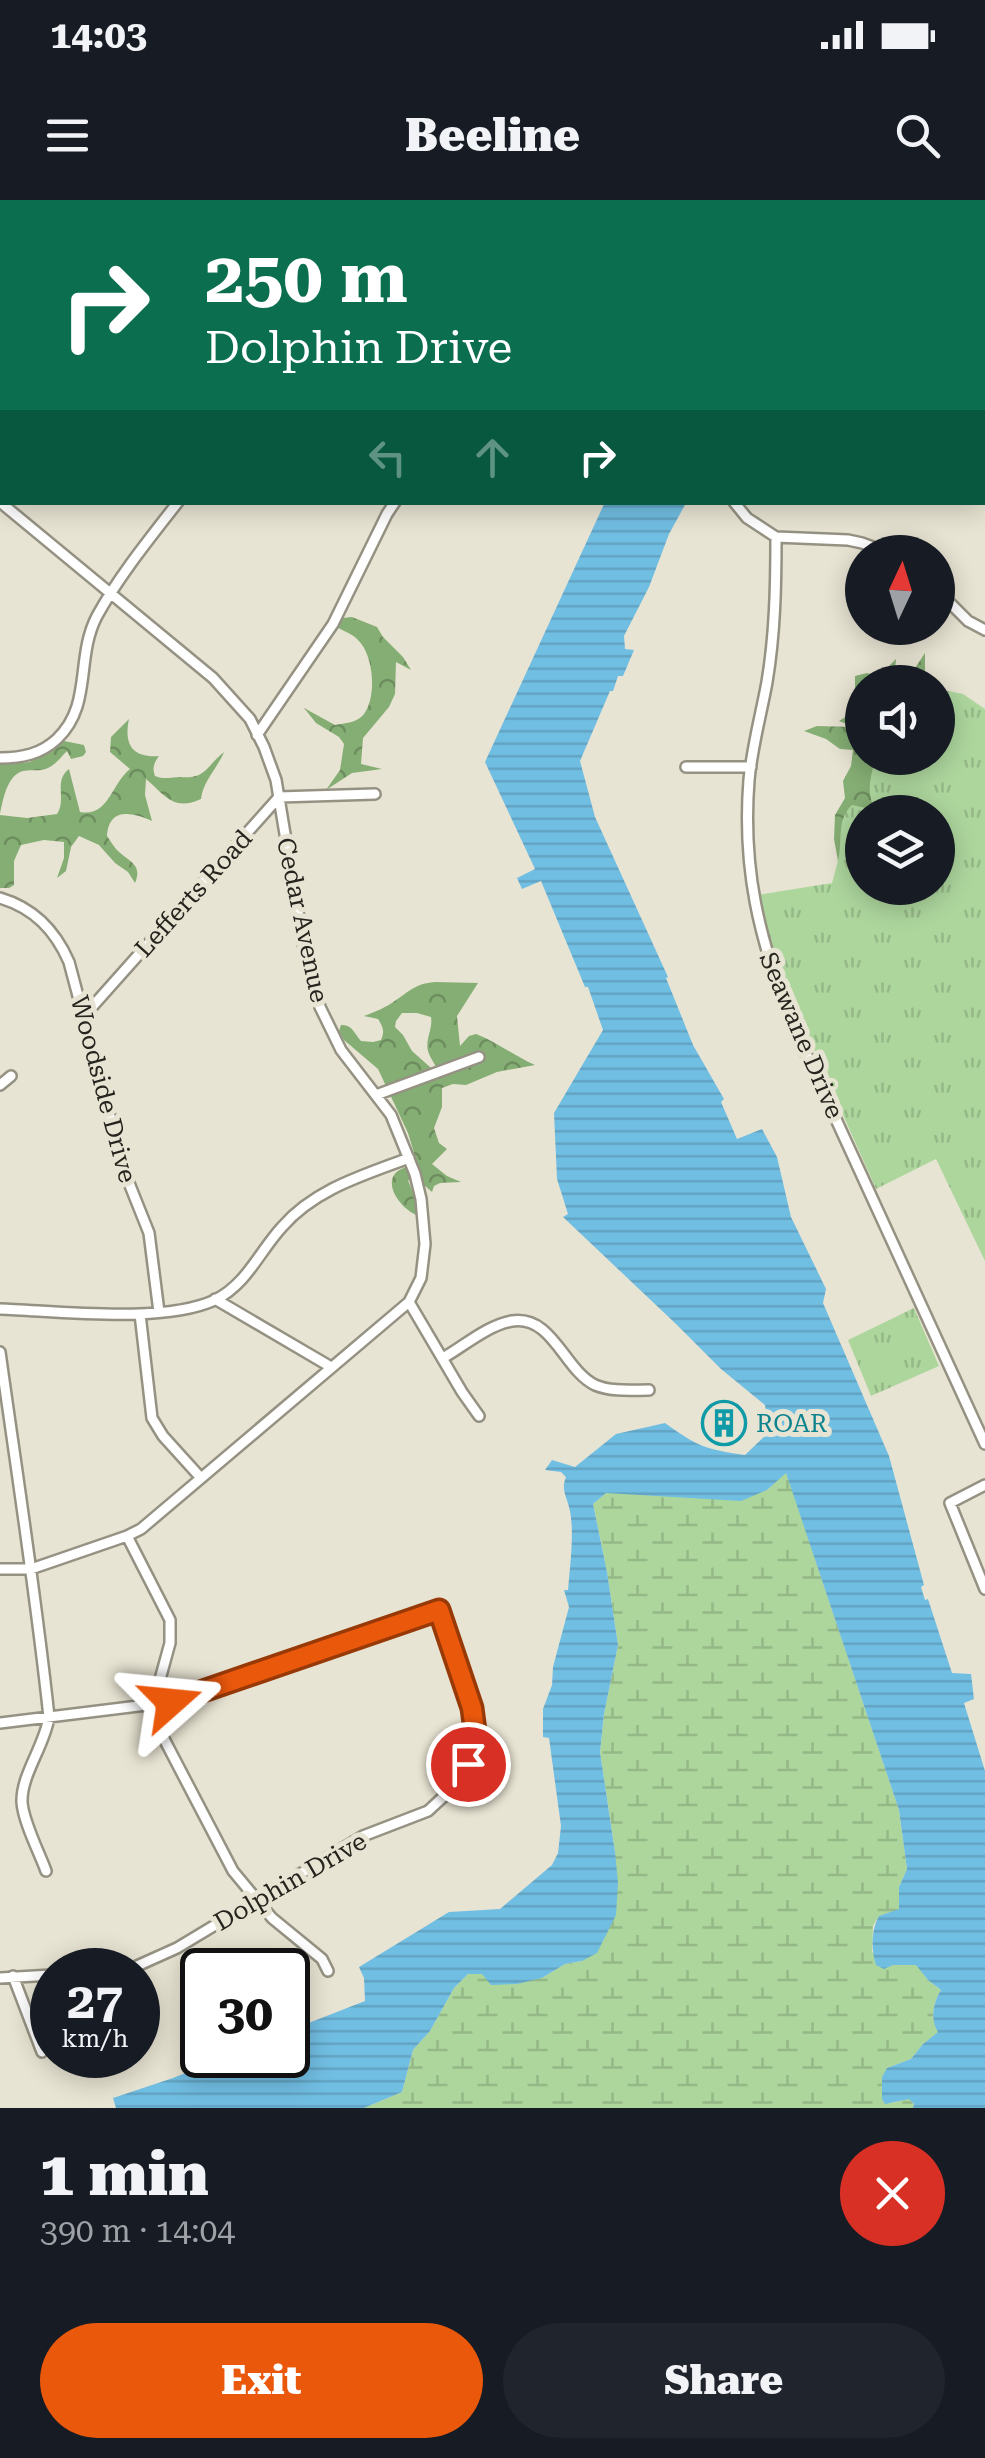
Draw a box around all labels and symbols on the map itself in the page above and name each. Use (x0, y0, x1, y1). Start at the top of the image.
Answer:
north arrow (845, 535, 955, 645)
street label: Lefferts Road (129, 824, 258, 963)
street label: Cedar Avenue (271, 835, 334, 1005)
street label: Seawane Drive (753, 948, 850, 1123)
street label: Woodside Drive (65, 993, 142, 1186)
building icon: ROAR (701, 1400, 747, 1446)
place label: ROAR (756, 1409, 827, 1438)
position arrow (119, 1650, 223, 1754)
pin (426, 1722, 511, 1807)
street label: Dolphin Drive (209, 1826, 371, 1937)
speed limit sign: 30 (180, 1948, 310, 2078)

